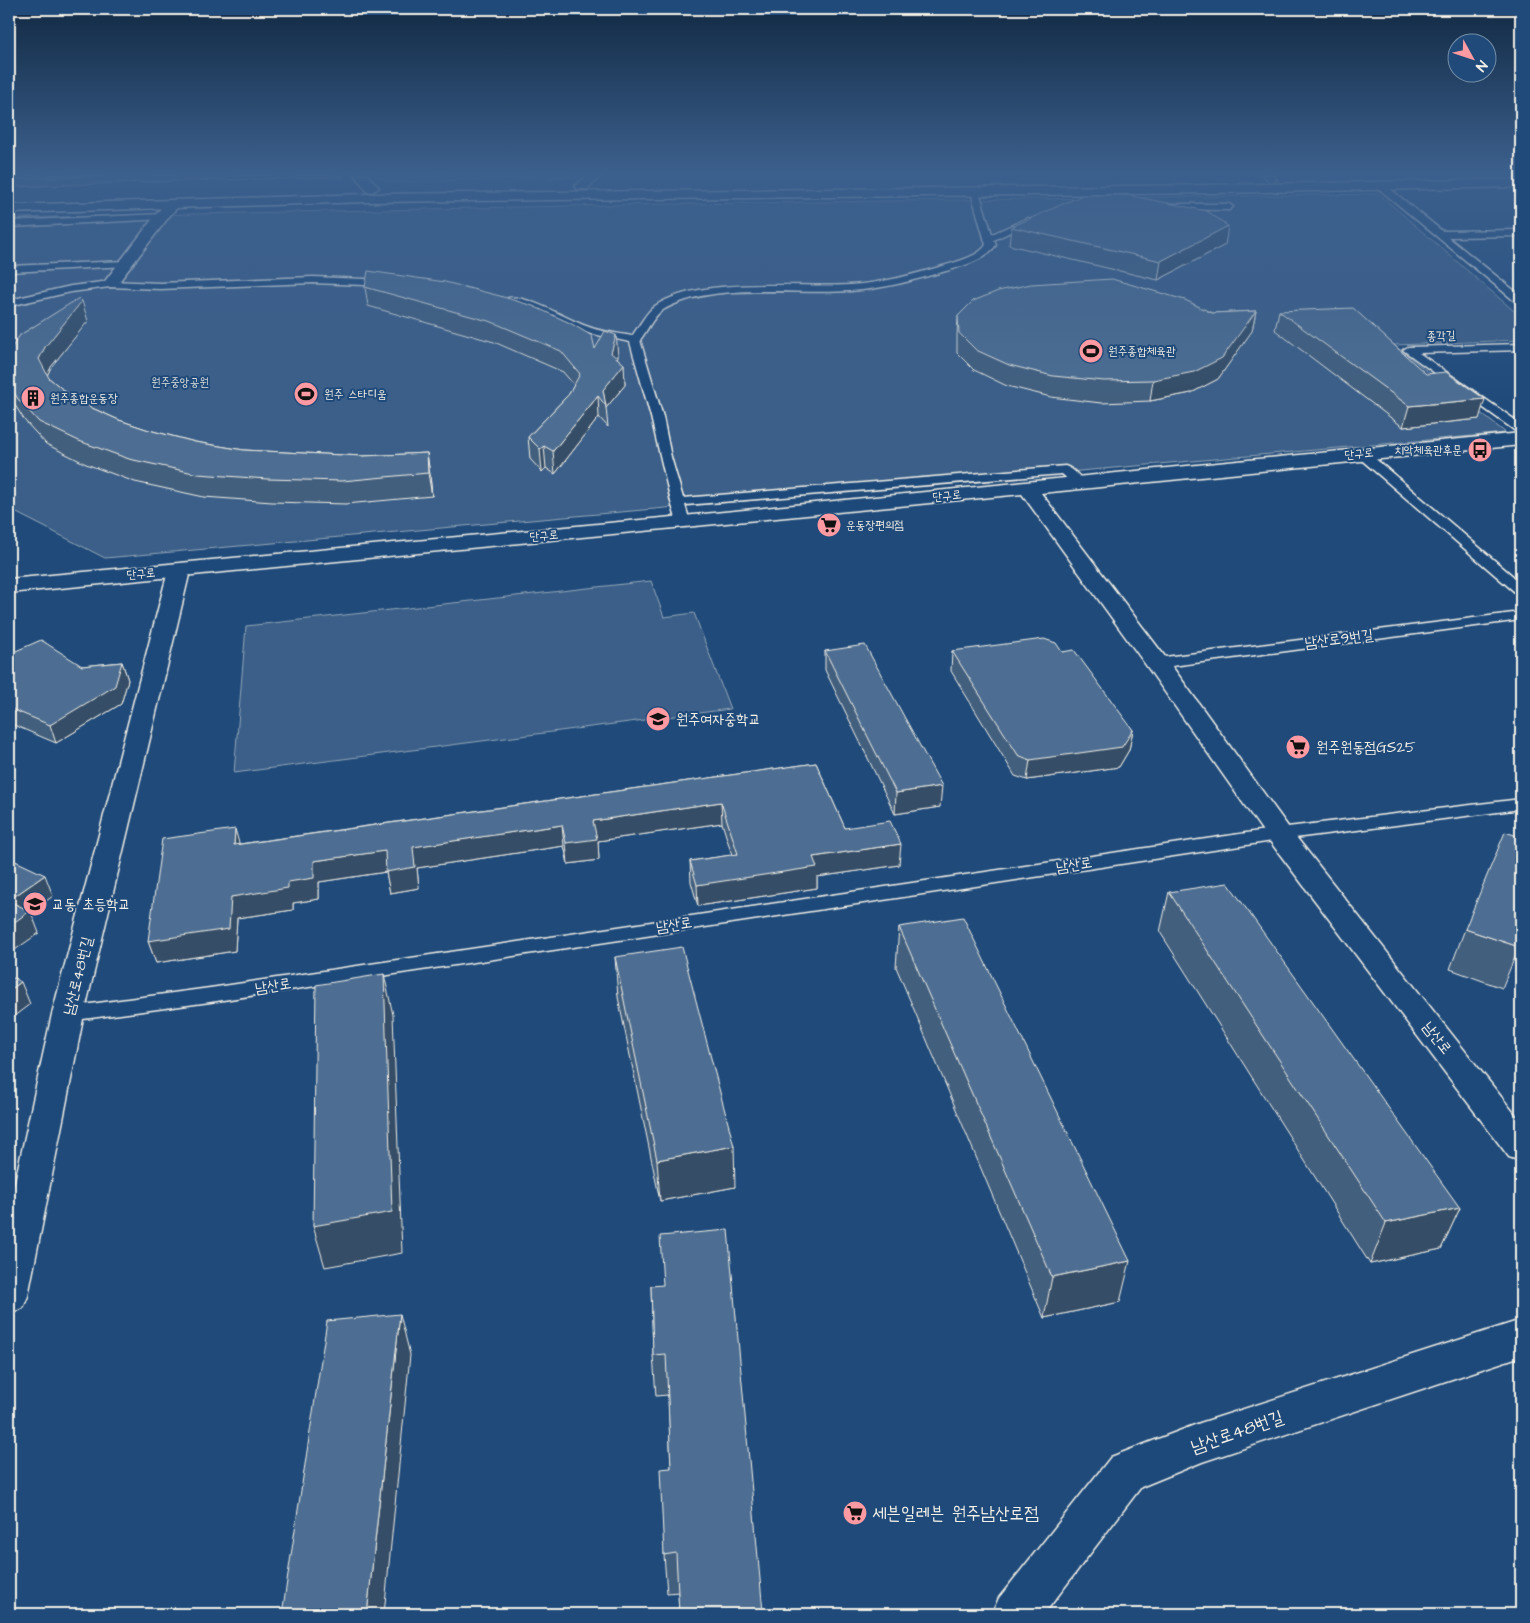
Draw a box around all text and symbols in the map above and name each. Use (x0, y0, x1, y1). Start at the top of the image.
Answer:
north arrow (1448, 32, 1498, 82)
text: N (1471, 56, 1492, 76)
street label: 종각길 (1426, 327, 1456, 345)
sports icon: 원주종합체육관 (1078, 338, 1104, 364)
place label: 원주종합체육관 (1108, 343, 1176, 360)
park label: 원주중앙공원 (151, 374, 209, 391)
sports icon: 원주 스타디움 (293, 381, 319, 407)
building icon: 원주종합운동장 (20, 385, 46, 411)
place label: 원주 스타디움 (324, 386, 387, 403)
place label: 원주종합운동장 (50, 390, 118, 407)
bus stop icon: 치악체육관후문 (1467, 437, 1493, 463)
place label: 치악체육관후문 (1394, 442, 1462, 459)
street label: 단구로 (1344, 444, 1374, 464)
street label: 단구로 (932, 486, 962, 506)
supermarket icon: 운동장편의점 (816, 512, 842, 538)
place label: 운동장편의점 (846, 517, 904, 534)
street label: 단구로 (529, 526, 559, 546)
street label: 단구로 (126, 564, 156, 584)
street label: 남산로9번길 (1304, 624, 1374, 654)
school or university icon: 원주여자중학교 (645, 706, 671, 732)
place label: 원주여자중학교 (676, 709, 761, 730)
supermarket icon: 원주원동점GS25 (1285, 734, 1311, 760)
place label: 원주원동점GS25 (1316, 737, 1416, 758)
street label: 남산로 (1054, 852, 1094, 878)
school or university icon: 교동 초등학교 (22, 891, 48, 917)
place label: 교동 초등학교 (52, 894, 130, 915)
street label: 남산로 (654, 912, 694, 938)
street label: 남산로48번길 (58, 935, 98, 1017)
street label: 남산로 (253, 973, 293, 999)
street label: 남산로 (1418, 1017, 1456, 1059)
street label: 남산로48번길 (1187, 1404, 1287, 1460)
supermarket icon: 세븐일레븐 원주남산로점 (842, 1500, 868, 1526)
place label: 세븐일레븐 원주남산로점 (872, 1501, 1039, 1526)

